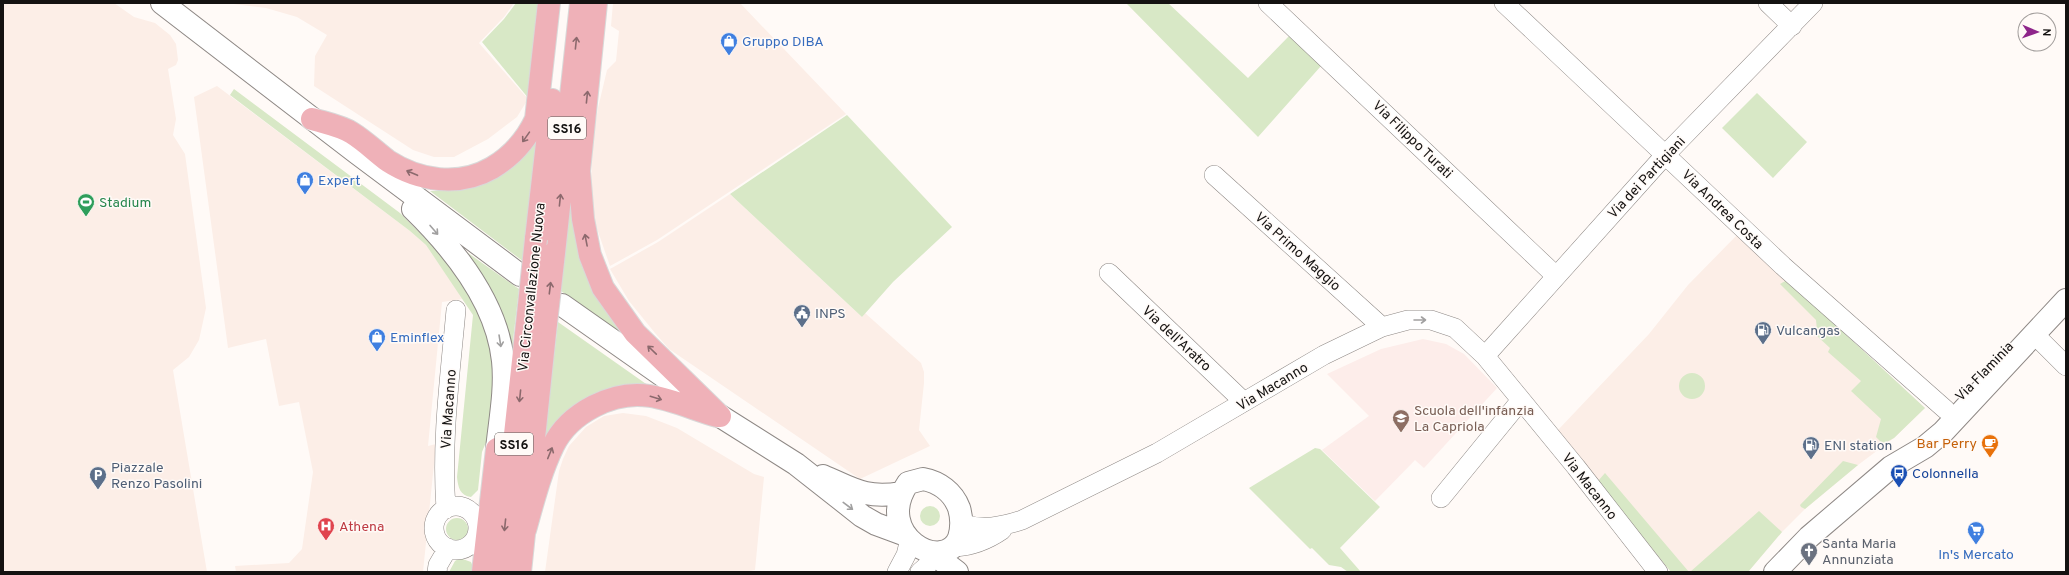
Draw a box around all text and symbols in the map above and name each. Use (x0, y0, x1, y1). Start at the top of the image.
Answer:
north arrow (2017, 12, 2057, 52)
text: N (2039, 28, 2053, 37)
shop icon: Gruppo DIBA (719, 31, 739, 56)
place label: Gruppo DIBA (742, 34, 824, 51)
one-way arrow (573, 37, 580, 50)
one-way arrow (583, 91, 590, 104)
street label: Via Filippo Turati (1368, 98, 1456, 183)
road number: SS16 (548, 117, 586, 139)
one-way arrow (522, 131, 530, 142)
street label: Via dei Partigiani (1605, 133, 1690, 223)
street label: Via Andrea Costa (1677, 167, 1766, 253)
one-way arrow (406, 168, 418, 176)
shop icon: Expert (295, 170, 315, 195)
place label: Expert (318, 173, 360, 190)
sports icon: Stadium (76, 192, 96, 217)
one-way arrow (556, 194, 564, 207)
place label: Stadium (99, 195, 151, 212)
street label: Via Circonvallazione Nuova (515, 202, 550, 372)
street label: Via Primo Maggio (1251, 209, 1344, 295)
one-way arrow (430, 225, 439, 235)
one-way arrow (582, 234, 590, 247)
one-way arrow (546, 282, 554, 295)
public building icon: INPS (792, 303, 812, 328)
street label: Via dell'Aratro (1138, 303, 1214, 376)
place label: INPS (815, 306, 846, 323)
one-way arrow (1413, 316, 1426, 324)
fuel station icon: Vulcangas (1753, 320, 1773, 345)
place label: Vulcangas (1776, 323, 1840, 340)
shop icon: Eminflex (367, 327, 387, 352)
place label: Eminflex (390, 330, 444, 347)
one-way arrow (496, 334, 504, 347)
street label: Via Flaminia (1952, 339, 2018, 406)
one-way arrow (647, 345, 657, 355)
street label: Via Macanno (1234, 359, 1312, 415)
street label: Via Macanno (438, 368, 461, 450)
one-way arrow (516, 389, 523, 402)
one-way arrow (649, 395, 662, 402)
place label: Scuola dell'infanzia La Capriola (1414, 403, 1534, 436)
school or university icon: Scuola dell'infanzia La Capriola (1391, 408, 1411, 433)
road number: SS16 (495, 433, 533, 455)
cafe icon: Bar Perry (1980, 433, 2000, 458)
fuel station icon: ENI station (1801, 435, 1821, 460)
place label: Bar Perry (1917, 436, 1977, 453)
place label: ENI station (1824, 438, 1892, 455)
one-way arrow (547, 448, 554, 460)
street label: Via Macanno (1557, 450, 1620, 524)
place label: Piazzale Renzo Pasolini (111, 460, 202, 493)
bus stop icon: Colonnella (1889, 463, 1909, 488)
parking icon: Piazzale Renzo Pasolini (88, 465, 108, 490)
place label: Colonnella (1912, 466, 1979, 483)
one-way arrow (843, 502, 854, 510)
hospital icon: Athena (316, 516, 336, 541)
one-way arrow (502, 518, 509, 531)
place label: Athena (339, 519, 384, 536)
supermarket icon: In's Mercato (1966, 520, 1986, 545)
place label: Santa Maria Annunziata (1822, 536, 1896, 569)
church icon: Santa Maria Annunziata (1799, 541, 1819, 566)
place label: In's Mercato (1938, 547, 2014, 564)

